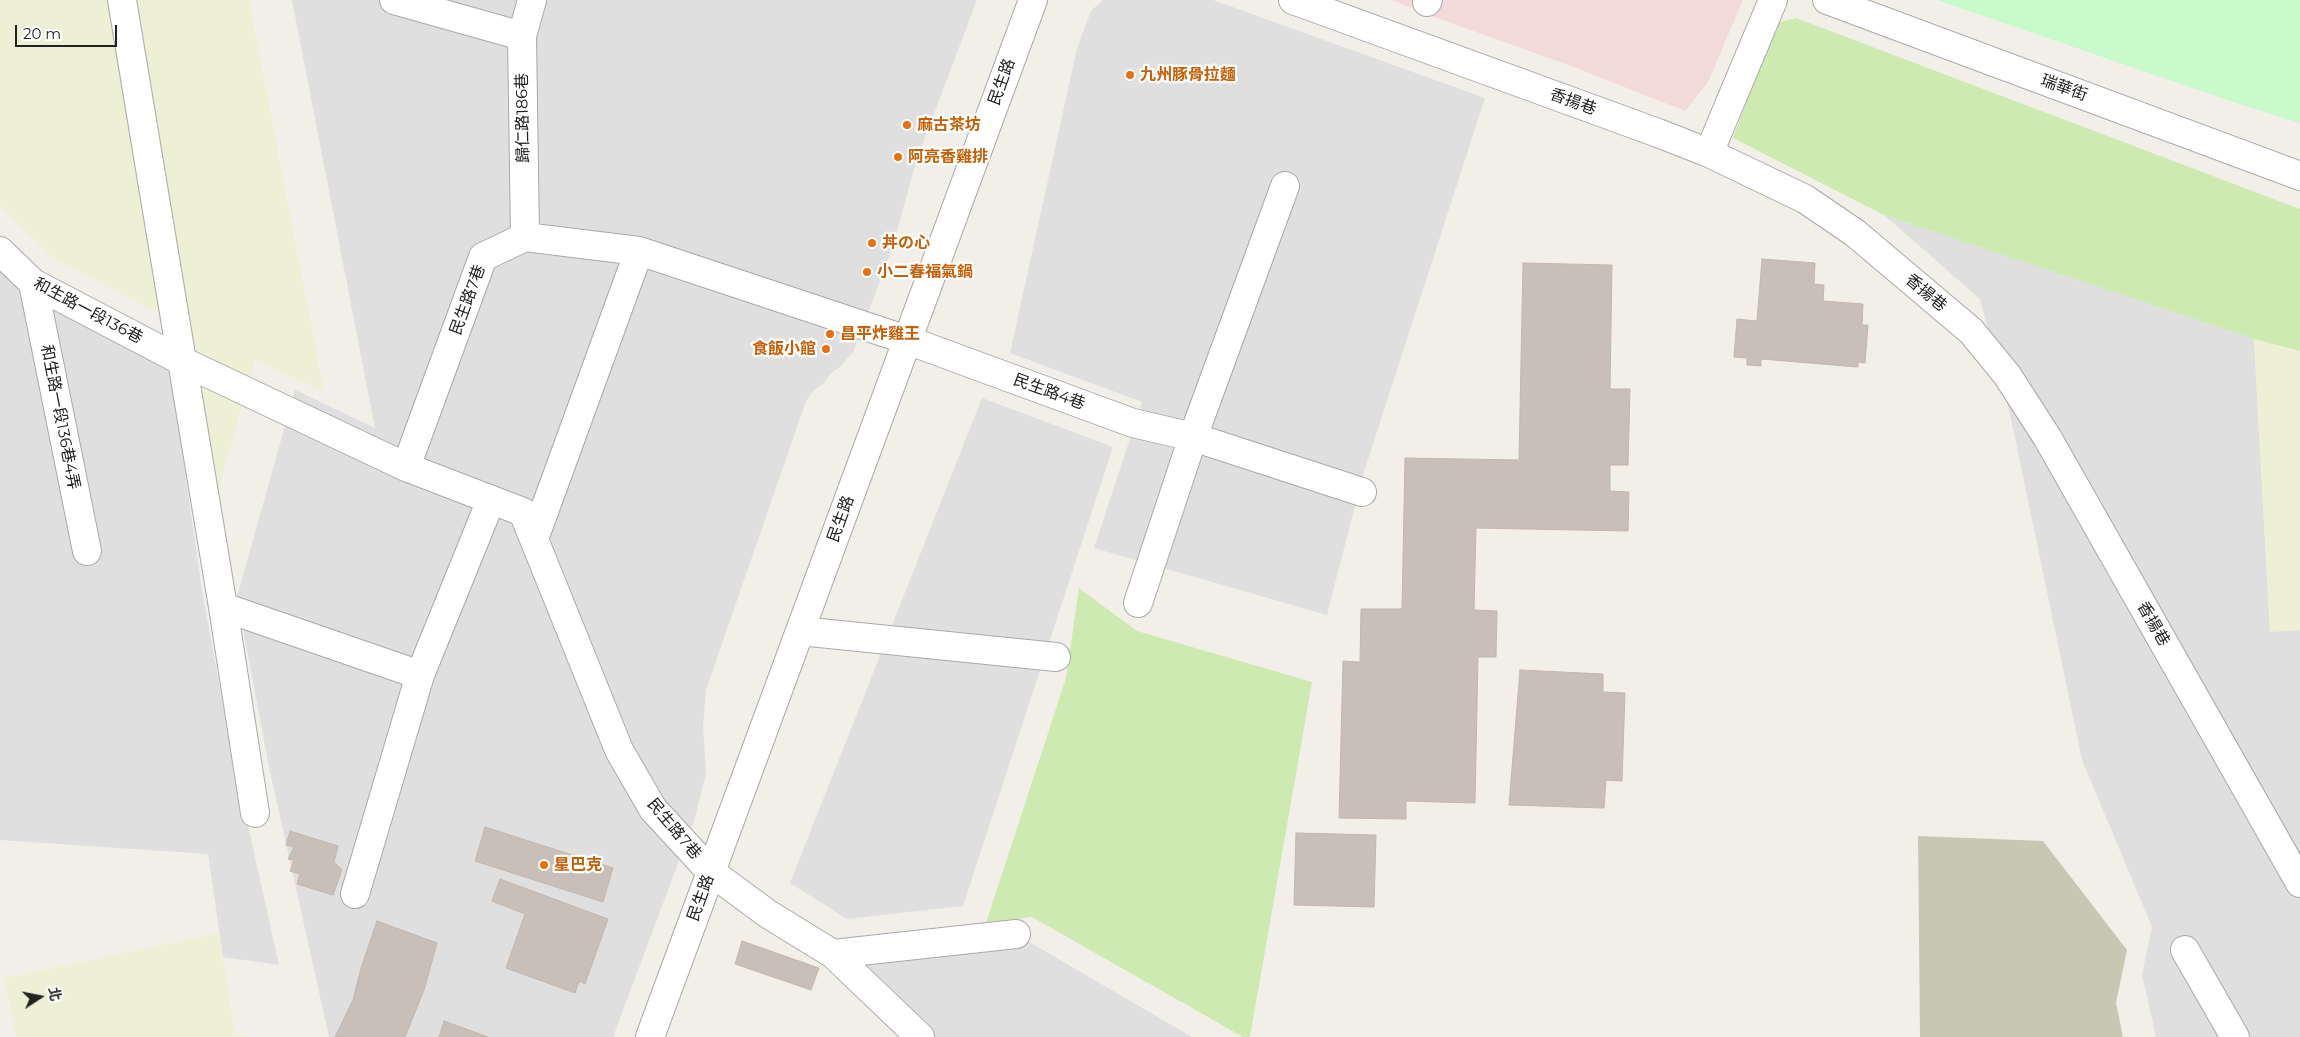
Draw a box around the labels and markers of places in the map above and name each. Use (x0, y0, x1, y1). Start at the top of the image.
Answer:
place label: 九州豚骨拉麵 (1140, 65, 1236, 85)
marker: 九州豚骨拉麵 (1124, 69, 1136, 81)
place label: 麻古茶坊 (917, 115, 981, 135)
marker: 麻古茶坊 (901, 119, 913, 131)
place label: 阿亮香雞排 (908, 147, 988, 167)
marker: 阿亮香雞排 (892, 151, 904, 163)
place label: 丼の心 (882, 233, 930, 253)
marker: 丼の心 (866, 237, 878, 249)
place label: 小二春福氣鍋 (877, 262, 973, 282)
marker: 小二春福氣鍋 (861, 266, 873, 278)
place label: 昌平炸雞王 (840, 324, 920, 344)
marker: 昌平炸雞王 (824, 328, 836, 340)
place label: 食飯小館 (752, 339, 816, 359)
marker: 食飯小館 (820, 343, 832, 355)
place label: 星巴克 (554, 855, 602, 875)
marker: 星巴克 (538, 859, 550, 871)

